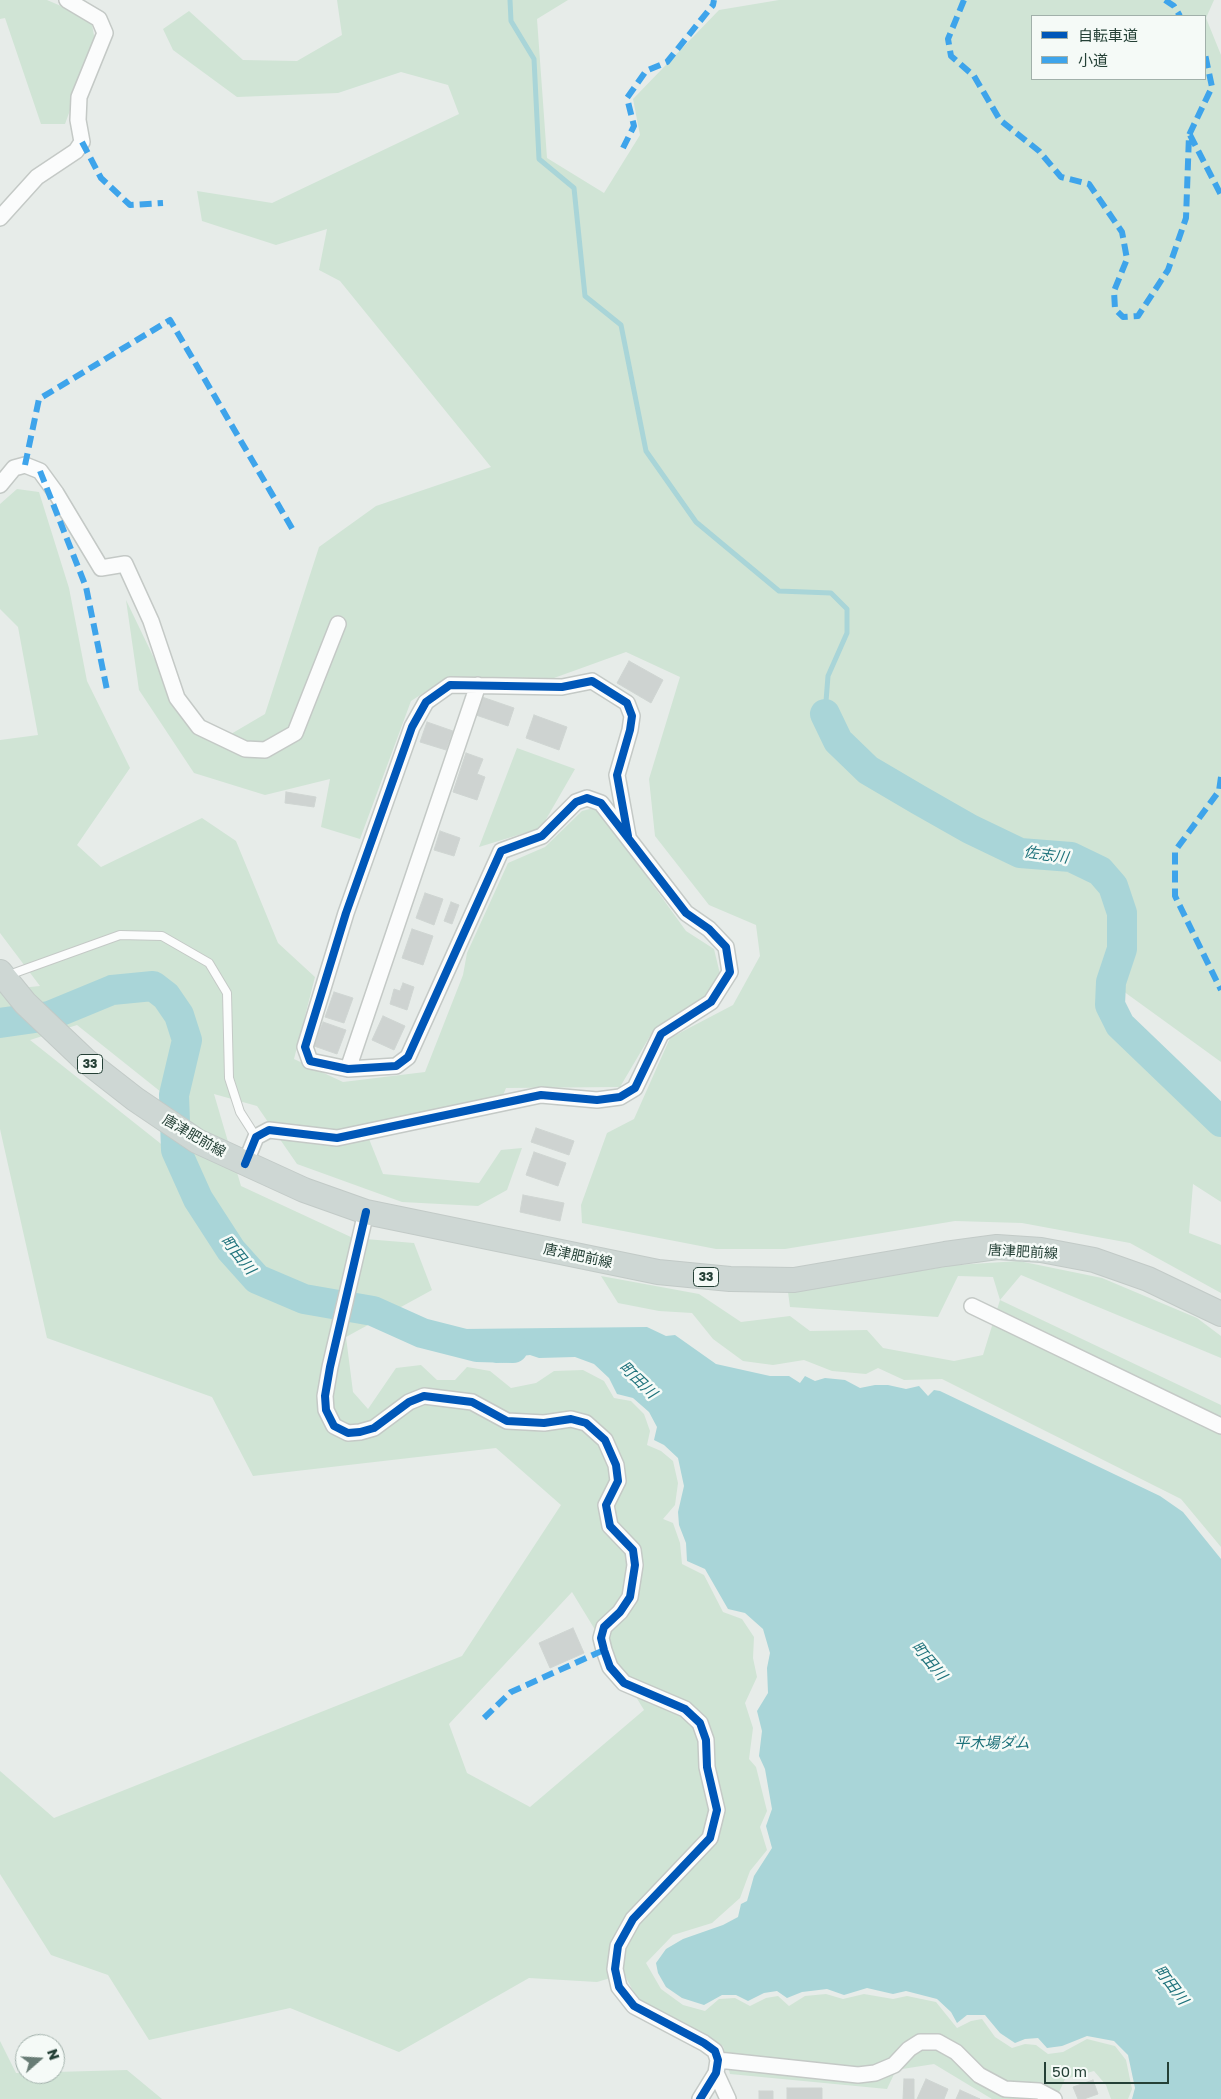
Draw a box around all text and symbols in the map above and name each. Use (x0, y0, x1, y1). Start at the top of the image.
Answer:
legend (1031, 15, 1206, 80)
text: 自転車道 (1078, 26, 1138, 44)
text: 小道 (1078, 51, 1108, 69)
water label: 佐志川 (1022, 843, 1070, 867)
road number: 33 (78, 1054, 102, 1074)
street label: 唐津肥前線 (159, 1111, 229, 1161)
water label: 町田川 (217, 1232, 259, 1278)
street label: 唐津肥前線 (542, 1241, 614, 1271)
street label: 唐津肥前線 (988, 1242, 1058, 1262)
road number: 33 (694, 1268, 718, 1286)
water label: 町田川 (616, 1358, 660, 1402)
water label: 町田川 (908, 1638, 950, 1684)
water label: 平木場ダム (955, 1734, 1029, 1752)
water label: 町田川 (1150, 1962, 1192, 2008)
north arrow (15, 2034, 65, 2084)
text: N (44, 2046, 63, 2062)
scale bar (1046, 2052, 1171, 2084)
text: 50 m (1052, 2062, 1087, 2080)

